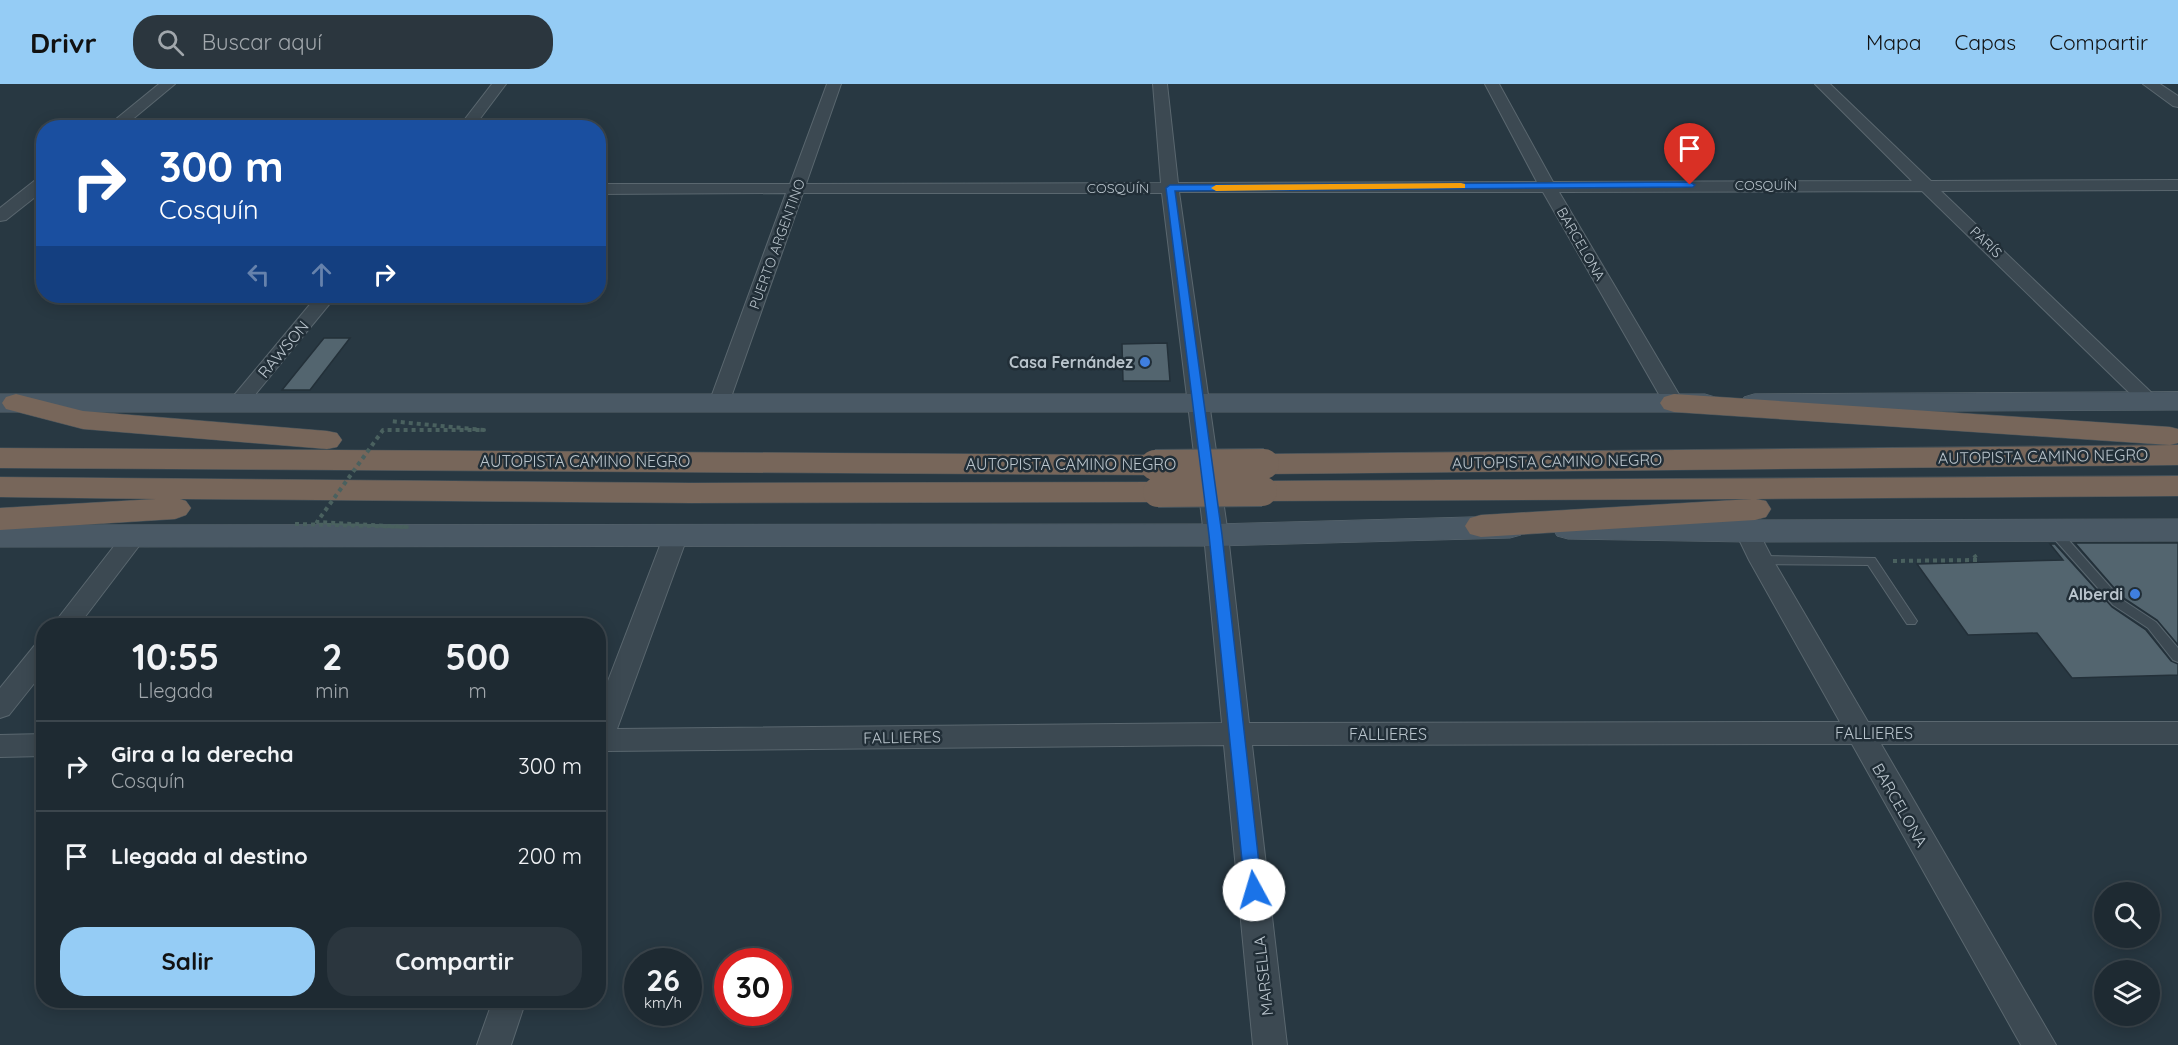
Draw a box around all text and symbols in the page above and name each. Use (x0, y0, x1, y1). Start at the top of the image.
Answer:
search box (133, 15, 553, 69)
text: Drivr (30, 25, 97, 60)
icon: search (154, 26, 187, 59)
text: Buscar aquí (202, 28, 322, 56)
text: Mapa (1866, 29, 1921, 55)
text: Capas (1954, 29, 2016, 55)
text: Compartir (2049, 29, 2148, 55)
pin (1664, 123, 1715, 185)
icon: arrive (1673, 132, 1706, 165)
text: 300 m (159, 140, 284, 193)
icon: right (60, 144, 138, 222)
street label: PUERTO ARGENTINO (745, 176, 809, 312)
street label: COSQUÍN (1735, 176, 1797, 194)
street label: COSQUÍN (1087, 179, 1149, 197)
text: Cosquín (159, 192, 259, 226)
street label: BARCELONA (1553, 204, 1609, 284)
street label: PARÍS (1966, 222, 2006, 262)
icon: left (242, 258, 275, 291)
icon: ahead (305, 258, 338, 291)
icon: right (368, 258, 401, 291)
street label: RAWSON (253, 316, 313, 382)
place label: Casa Fernández (1009, 352, 1133, 372)
marker: Casa Fernández (1138, 355, 1152, 369)
street label: AUTOPISTA CAMINO NEGRO (1938, 444, 2148, 468)
street label: AUTOPISTA CAMINO NEGRO (1452, 449, 1662, 473)
street label: AUTOPISTA CAMINO NEGRO (480, 451, 690, 471)
street label: AUTOPISTA CAMINO NEGRO (966, 454, 1176, 474)
place label: Alberdi (2069, 584, 2123, 604)
marker: Alberdi (2128, 587, 2142, 601)
text: 10:55 (132, 634, 219, 679)
text: 2 (322, 634, 342, 679)
text: 500 (445, 634, 510, 679)
text: Llegada (138, 678, 213, 703)
text: min (315, 678, 349, 703)
text: m (468, 678, 487, 703)
street label: FALLIERES (1835, 723, 1913, 743)
street label: FALLIERES (1349, 724, 1427, 744)
street label: FALLIERES (863, 726, 941, 748)
text: Gira a la derecha (111, 740, 294, 768)
icon: right (60, 750, 93, 783)
text: 300 m (518, 752, 582, 780)
street label: BARCELONA (1868, 760, 1932, 850)
text: Cosquín (111, 768, 185, 793)
icon: arrive (60, 840, 93, 873)
text: Llegada al destino (111, 842, 308, 870)
text: 200 m (518, 842, 582, 870)
position arrow (1222, 858, 1286, 922)
map controls (2094, 882, 2160, 1026)
button: search (2094, 882, 2160, 948)
button: Salir (60, 927, 315, 996)
button: Compartir (327, 927, 582, 996)
street label: MARSELLA (1249, 935, 1277, 1017)
speed limit sign: 30 (714, 948, 792, 1026)
button: layers (2094, 960, 2160, 1026)
text: 26 (646, 961, 680, 999)
text: km/h (644, 993, 682, 1012)

